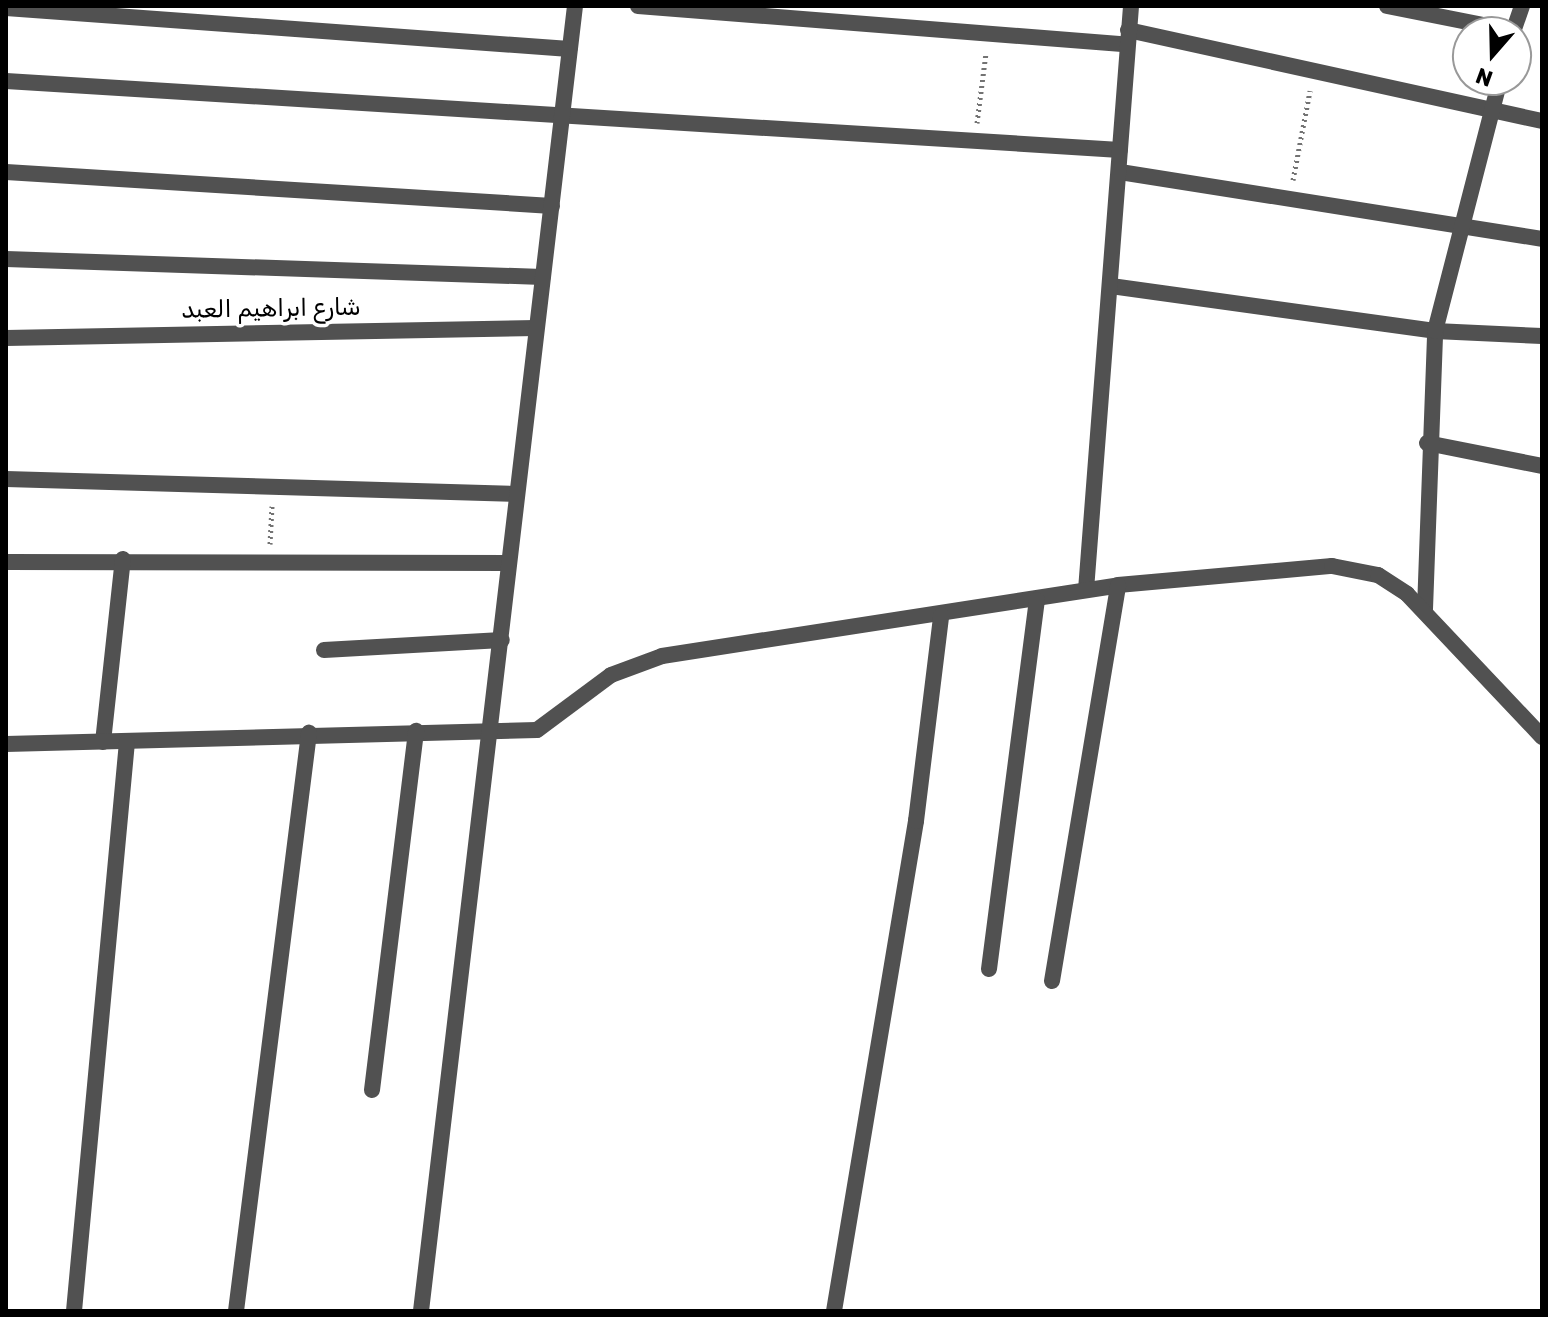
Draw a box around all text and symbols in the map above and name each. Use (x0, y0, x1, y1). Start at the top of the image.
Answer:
north arrow (1452, 16, 1532, 96)
text: N (1472, 62, 1496, 93)
street label: شارع ابراهيم العبد (181, 293, 361, 325)

